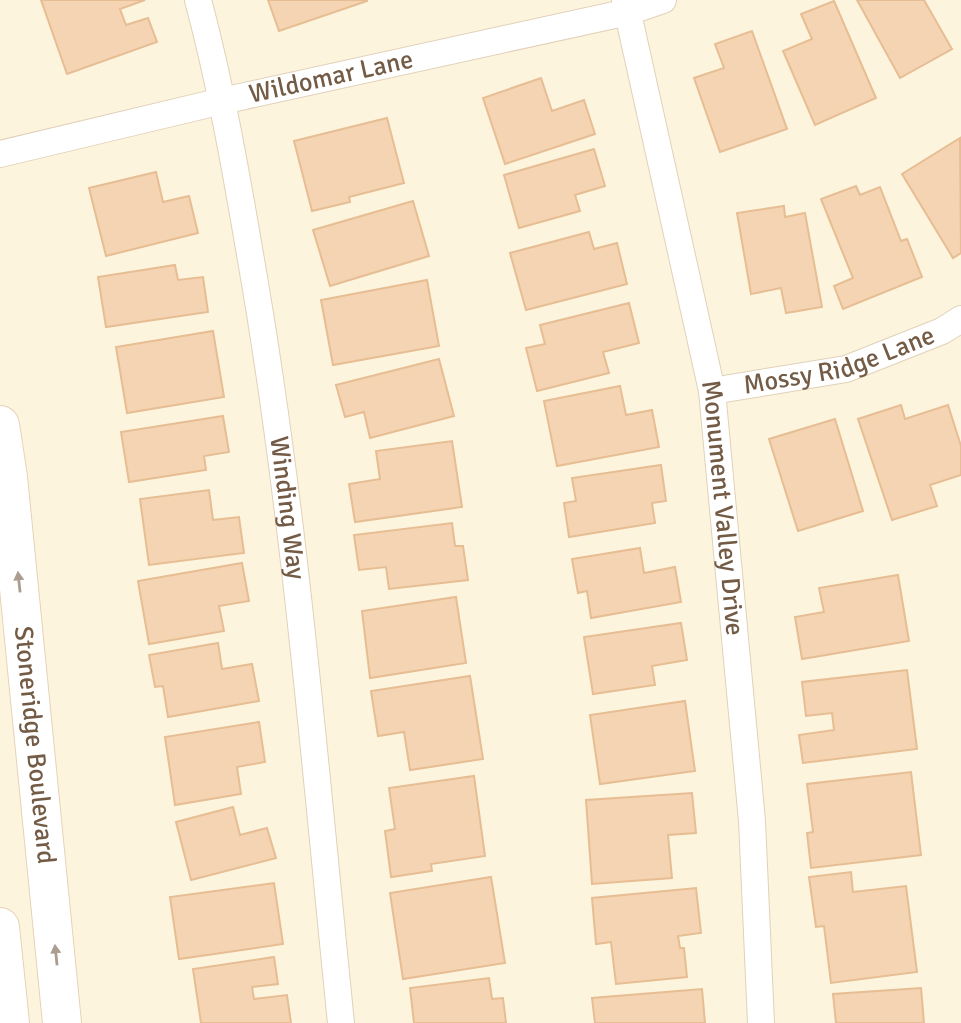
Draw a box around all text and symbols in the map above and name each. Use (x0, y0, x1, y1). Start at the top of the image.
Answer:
street label: Wildomar Lane (246, 44, 416, 111)
street label: Mossy Ridge Lane (741, 319, 939, 402)
street label: Monument Valley Drive (694, 377, 751, 637)
street label: Winding Way (262, 434, 312, 581)
one-way arrow (13, 571, 24, 593)
street label: Stoneridge Boulevard (7, 625, 62, 866)
one-way arrow (50, 944, 61, 966)

